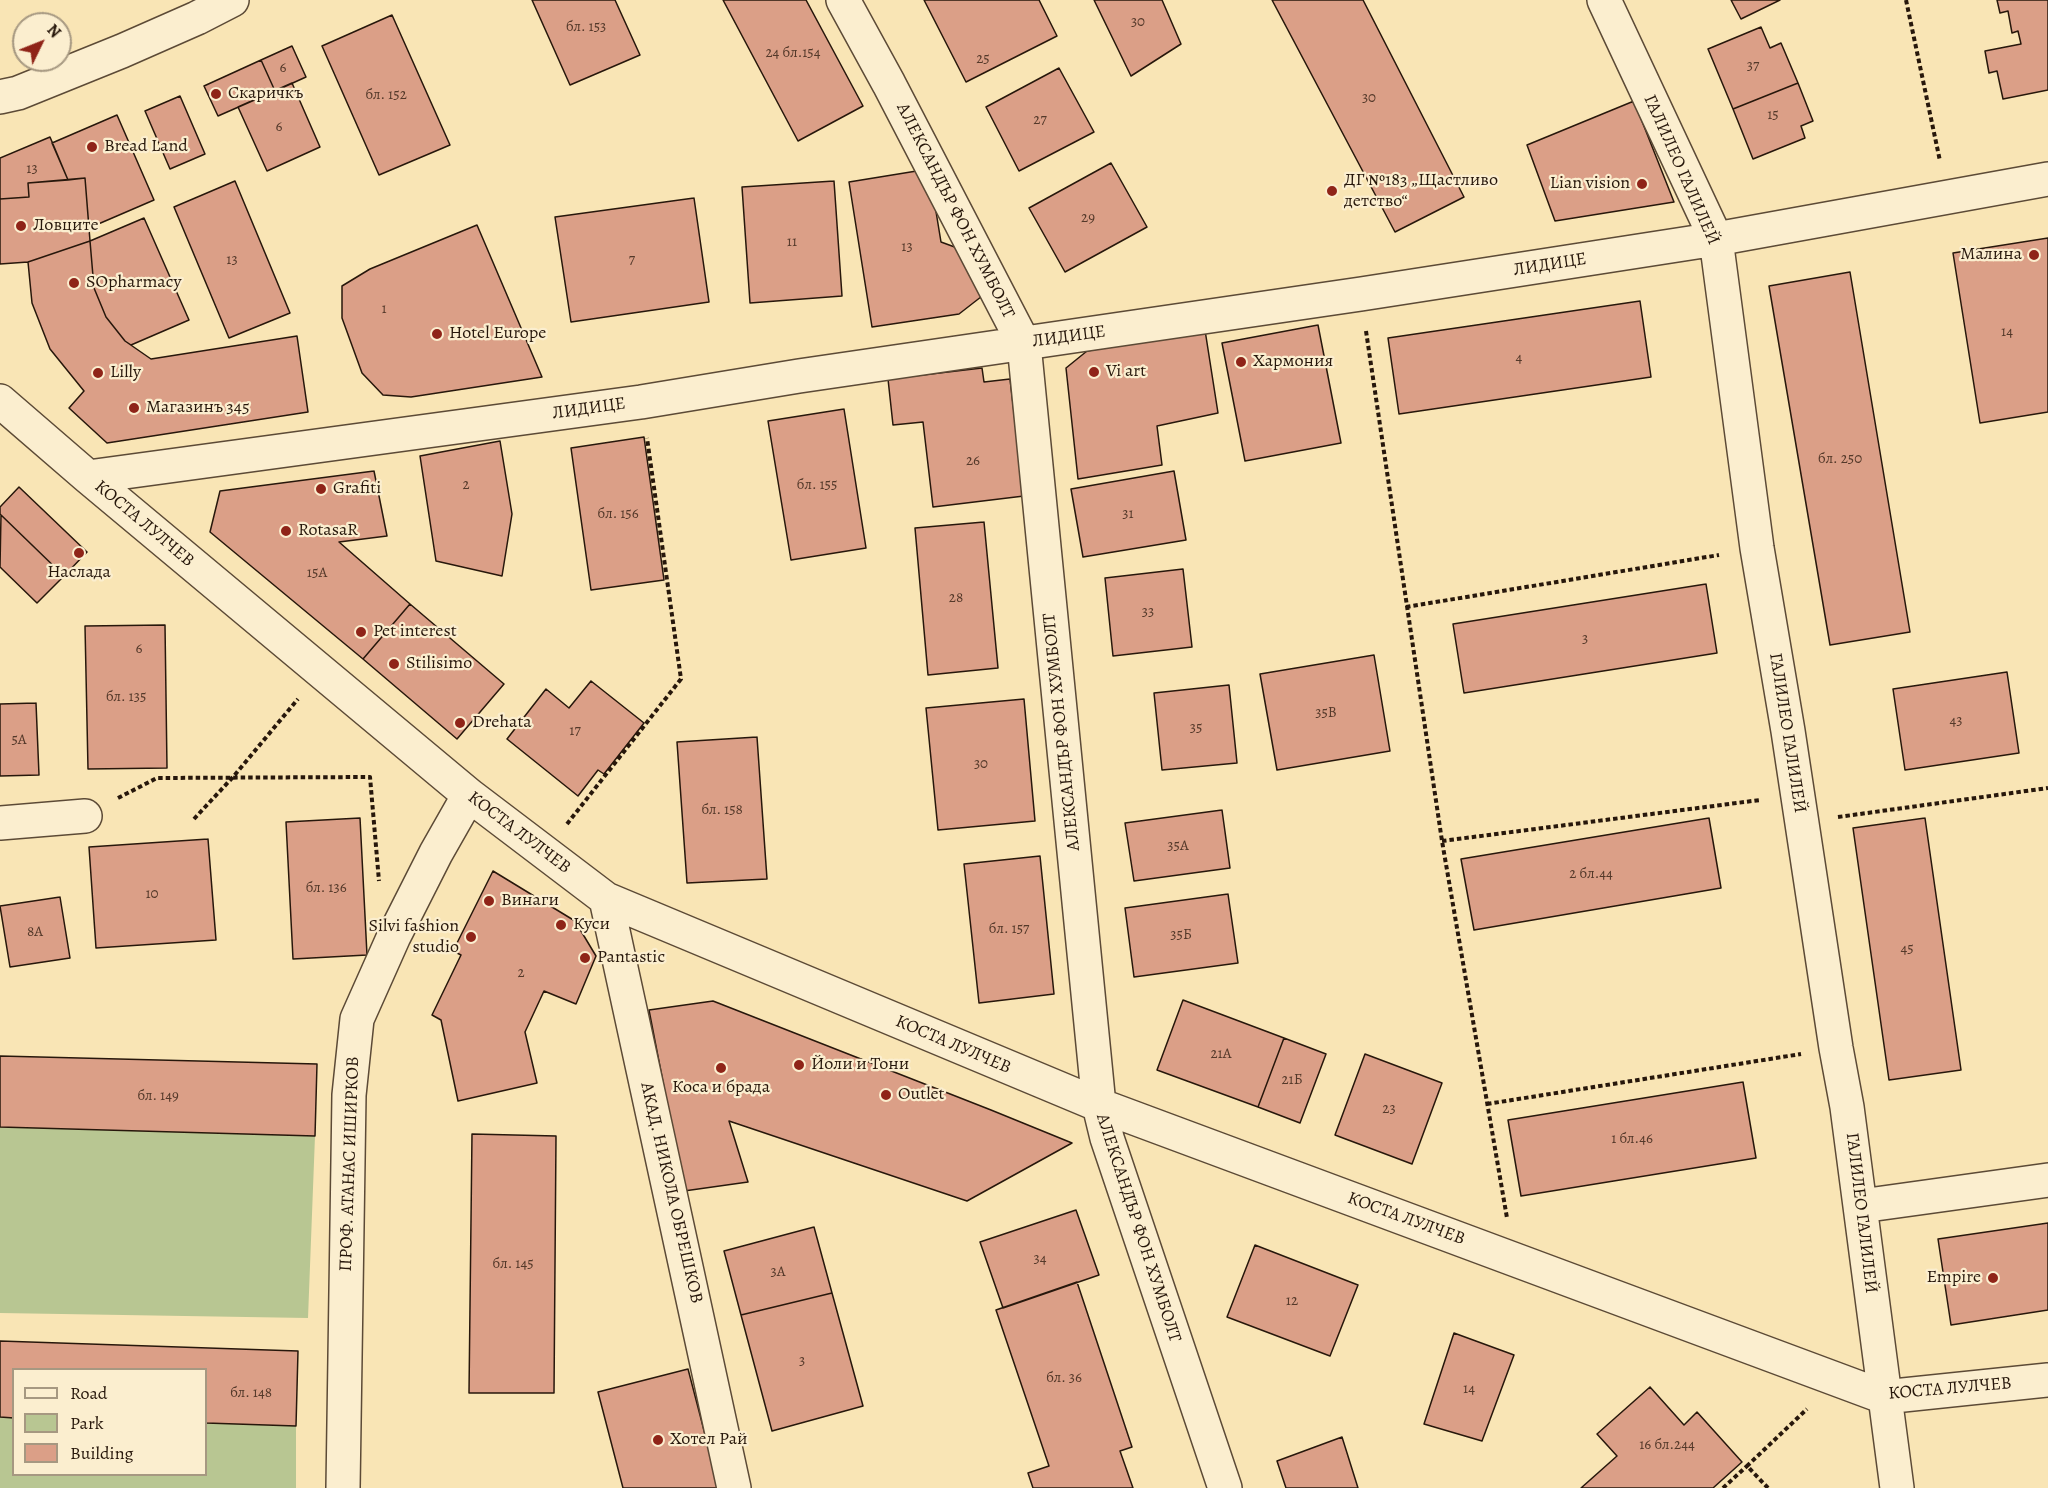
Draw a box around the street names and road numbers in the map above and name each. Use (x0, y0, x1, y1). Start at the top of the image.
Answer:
street label: ГАЛИЛЕО ГАЛИЛЕЙ (1638, 92, 1724, 248)
street label: АЛЕКСАНДЪР ФОН ХУМБОЛТ (891, 100, 1019, 322)
street label: ЛИДИЦЕ (1512, 249, 1588, 281)
street label: ЛИДИЦЕ (1031, 321, 1107, 353)
street label: ЛИДИЦЕ (551, 393, 627, 425)
street label: КОСТА ЛУЛЧЕВ (90, 476, 198, 572)
street label: АЛЕКСАНДЪР ФОН ХУМБОЛТ (1039, 612, 1085, 852)
street label: ГАЛИЛЕО ГАЛИЛЕЙ (1764, 651, 1810, 815)
street label: КОСТА ЛУЛЧЕВ (463, 787, 575, 879)
street label: КОСТА ЛУЛЧЕВ (892, 1011, 1014, 1079)
street label: ПРОФ. АТАНАС ИШИРКОВ (335, 1056, 365, 1272)
street label: АКАД. НИКОЛА ОБРЕШКОВ (635, 1080, 707, 1306)
street label: АЛЕКСАНДЪР ФОН ХУМБОЛТ (1091, 1111, 1185, 1345)
street label: ГАЛИЛЕО ГАЛИЛЕЙ (1840, 1131, 1882, 1295)
street label: КОСТА ЛУЛЧЕВ (1344, 1188, 1468, 1250)
street label: КОСТА ЛУЛЧЕВ (1887, 1373, 2013, 1405)

